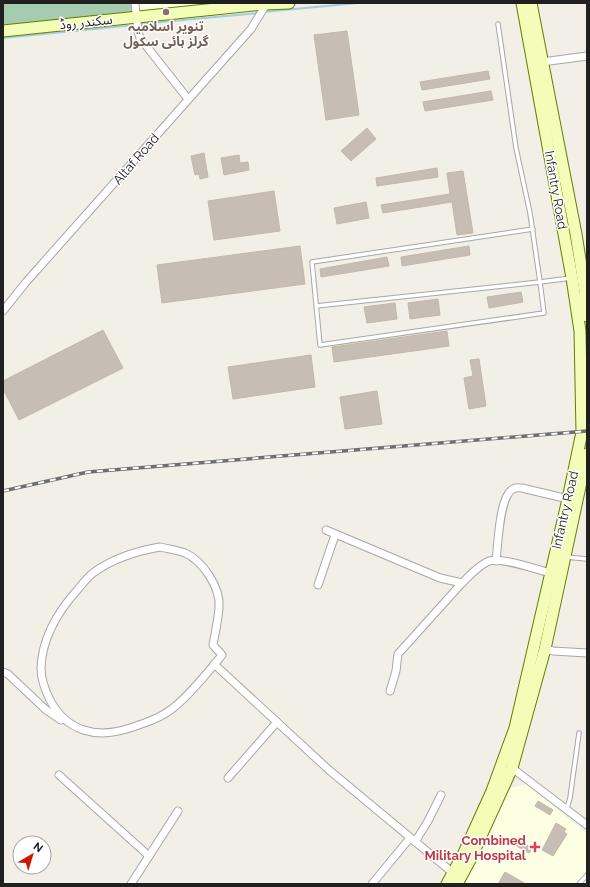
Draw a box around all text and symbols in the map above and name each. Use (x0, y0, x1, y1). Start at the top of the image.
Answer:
marker: تنویر اسلامیہ گرلز ہائی سکول (161, 7, 171, 17)
street label: سکندر روڈ (59, 12, 113, 32)
place label: تنویر اسلامیہ گرلز ہائی سکول (123, 19, 209, 49)
street label: Altaf Road (110, 131, 162, 187)
street label: Infantry Road (542, 149, 570, 231)
street label: Infantry Road (549, 469, 581, 551)
place label: Combined Military Hospital (425, 833, 527, 863)
north arrow (12, 835, 52, 875)
text: N (31, 840, 45, 855)
marker: Combined Military Hospital (529, 841, 541, 853)

